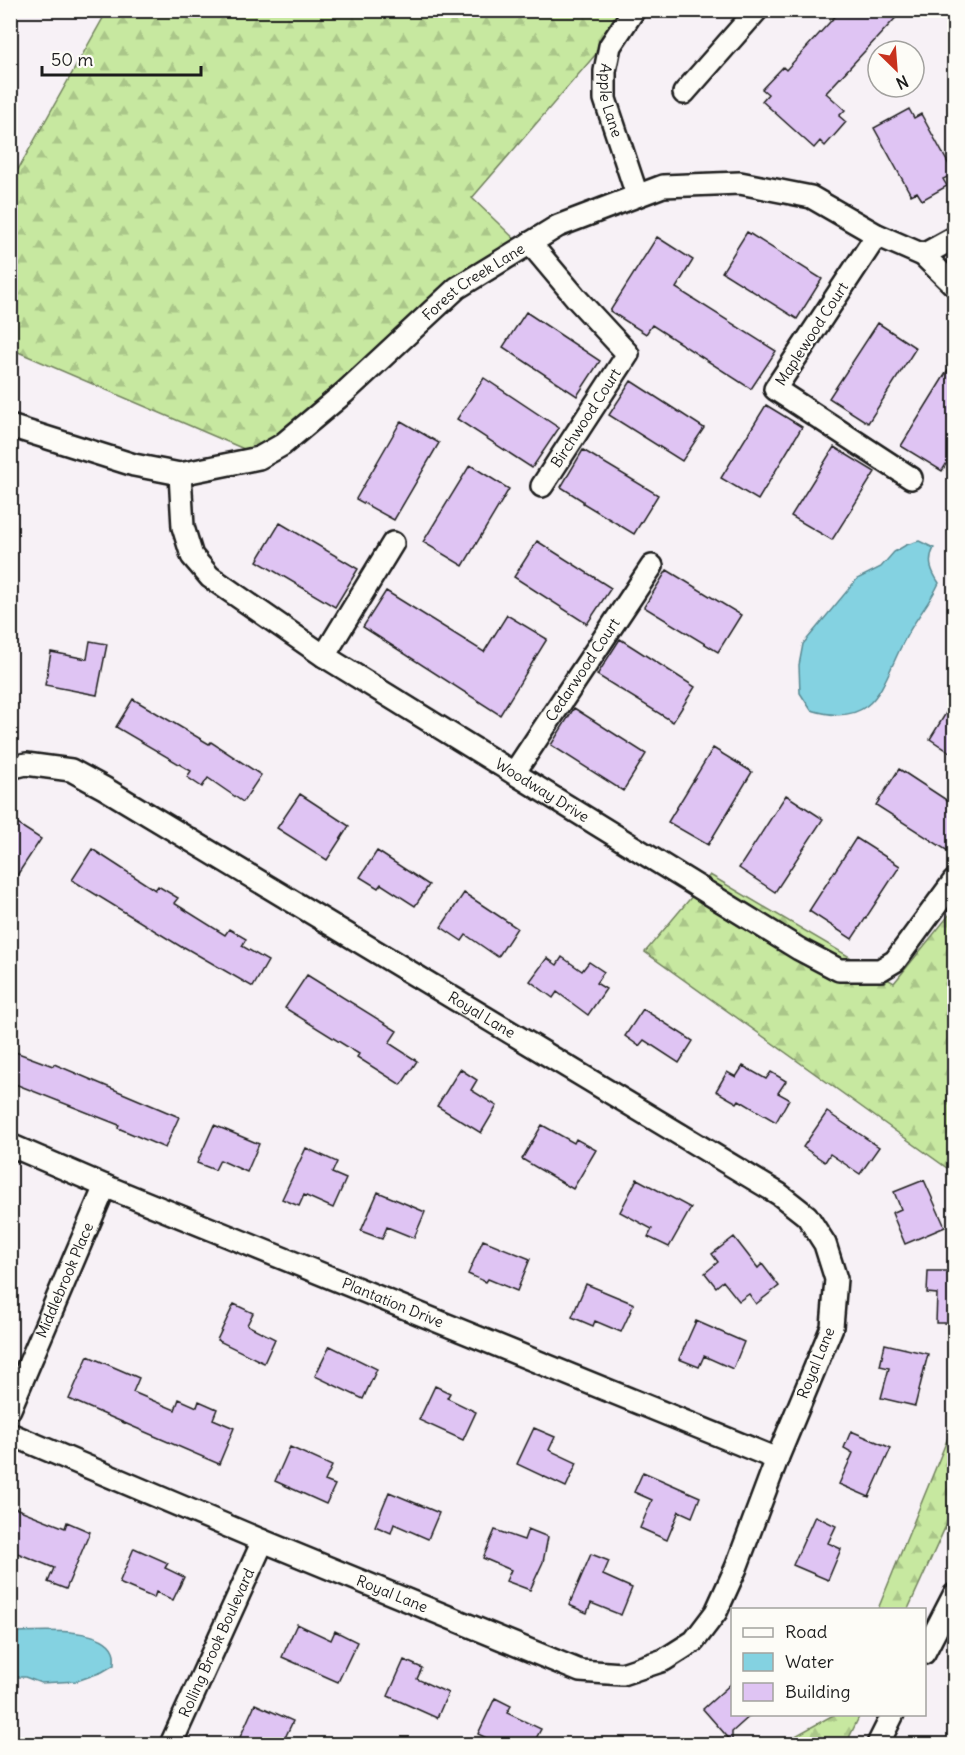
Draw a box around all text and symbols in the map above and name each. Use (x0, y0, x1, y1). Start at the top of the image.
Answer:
scale bar (42, 39, 201, 77)
north arrow (866, 39, 926, 99)
text: 50 m (51, 48, 93, 71)
street label: Apple Lane (596, 62, 627, 140)
text: N (893, 71, 912, 94)
street label: Forest Creek Lane (418, 239, 528, 325)
street label: Maplewood Court (771, 278, 852, 389)
street label: Birchwood Court (546, 365, 625, 471)
street label: Cedarwood Court (541, 614, 624, 725)
street label: Woodway Drive (492, 754, 593, 826)
street label: Royal Lane (445, 987, 519, 1042)
street label: Middlebrook Place (31, 1220, 97, 1340)
street label: Plantation Drive (339, 1273, 446, 1332)
street label: Royal Lane (793, 1324, 838, 1401)
street label: Rolling Brook Boulevard (174, 1565, 258, 1720)
street label: Royal Lane (354, 1571, 431, 1616)
legend (731, 1608, 926, 1716)
text: Road (785, 1620, 828, 1643)
text: Water (785, 1650, 835, 1673)
text: Building (785, 1680, 850, 1703)

